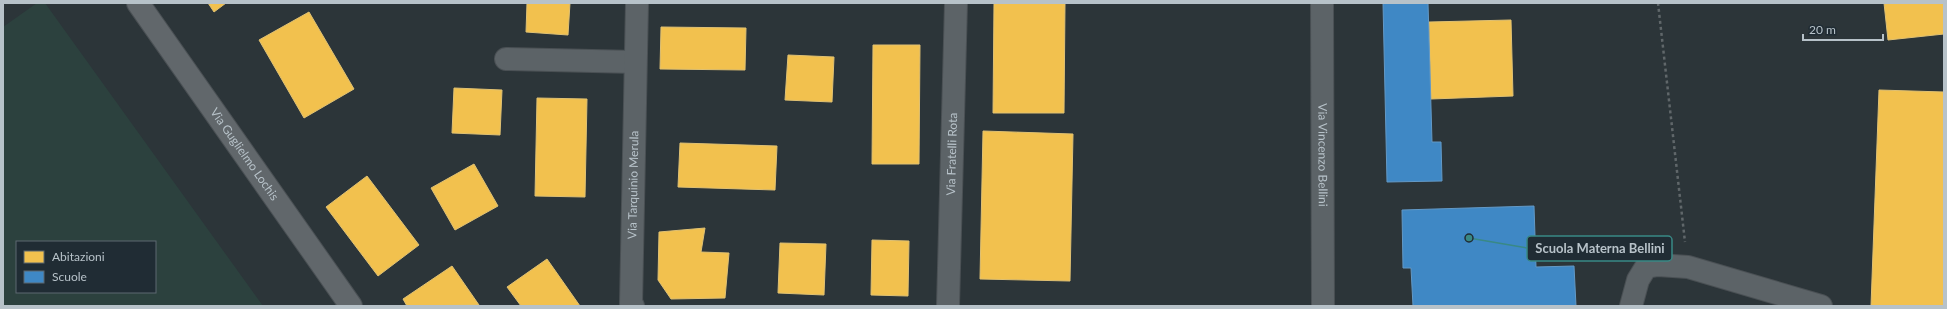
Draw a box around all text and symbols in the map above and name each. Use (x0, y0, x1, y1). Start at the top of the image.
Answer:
scale bar (1803, 16, 1883, 42)
text: 20 m (1809, 22, 1836, 37)
street label: Via Vincenzo Bellini (1315, 103, 1331, 207)
street label: Via Guglielmo Lochis (207, 105, 282, 203)
street label: Via Fratelli Rota (943, 112, 960, 196)
street label: Via Tarquinio Merula (624, 130, 641, 239)
callout: Scuola Materna Bellini (1527, 236, 1672, 261)
text: Scuola Materna Bellini (1535, 240, 1665, 256)
legend (16, 241, 156, 293)
text: Abitazioni (52, 249, 105, 264)
text: Scuole (52, 269, 87, 284)

